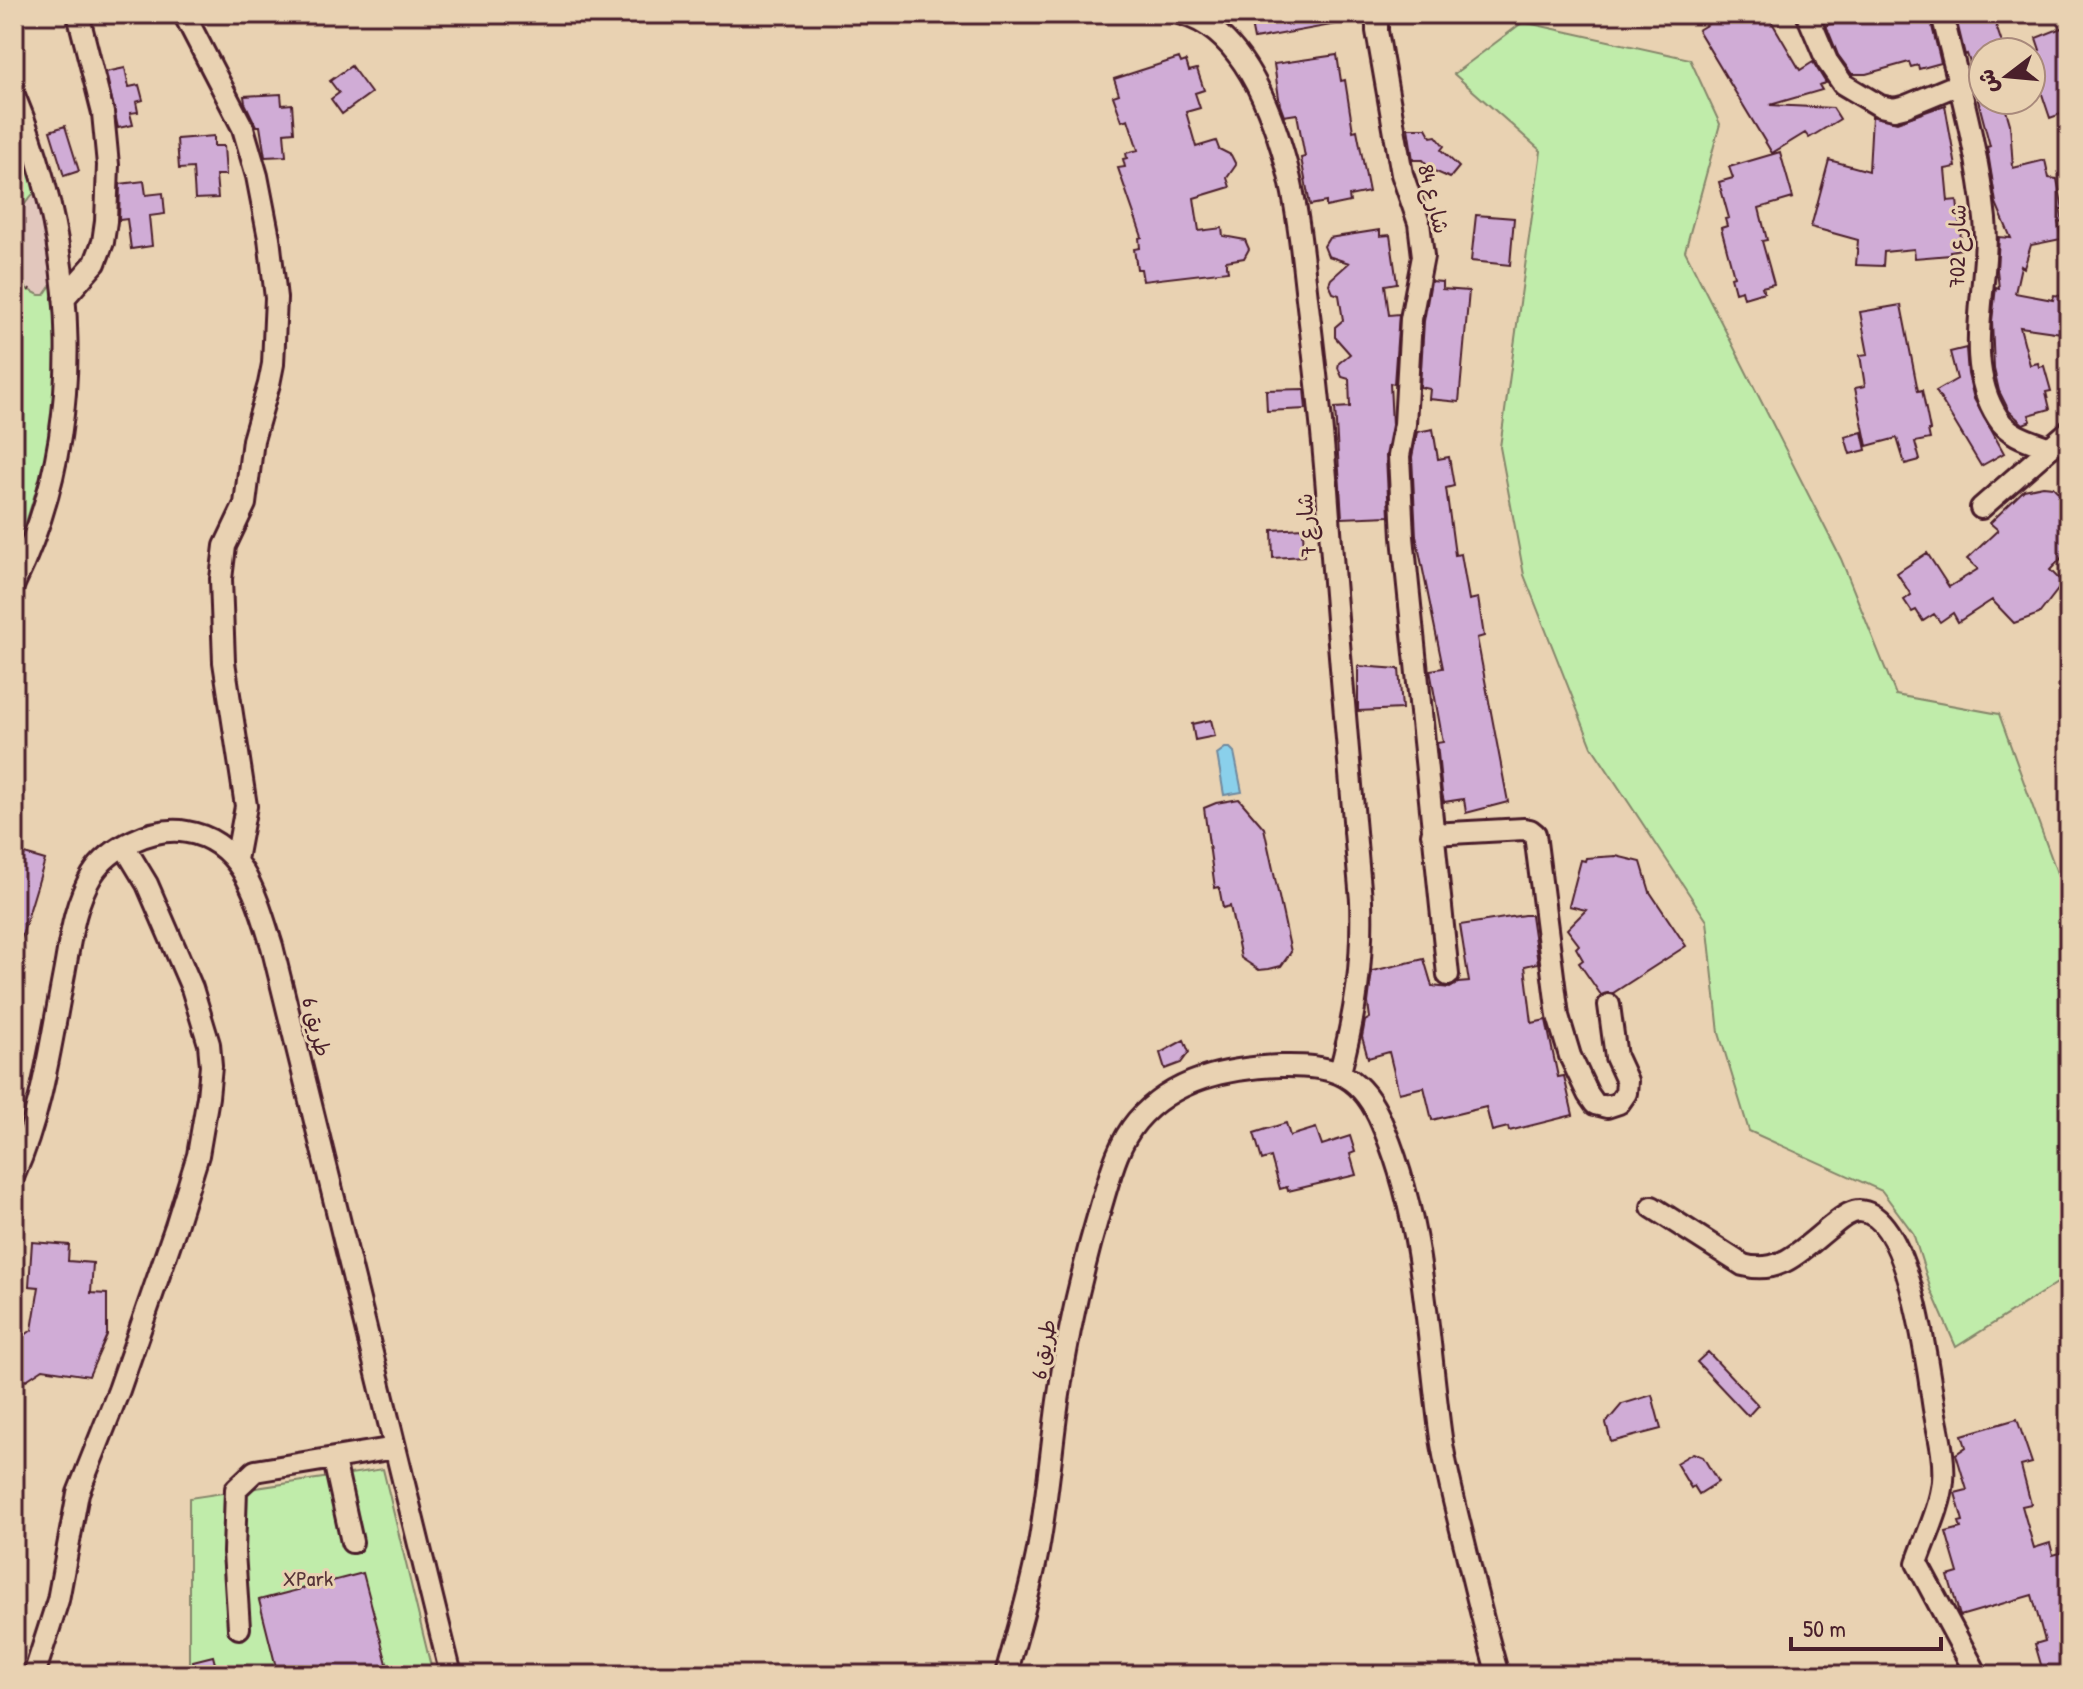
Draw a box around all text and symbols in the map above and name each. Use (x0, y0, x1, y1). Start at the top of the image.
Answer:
north arrow (1967, 36, 2047, 116)
text: ش (1970, 66, 2006, 97)
street label: شارع 84 (1410, 161, 1457, 237)
street label: شارع 702 (1941, 204, 1974, 288)
street label: شارع 7 (1289, 492, 1324, 558)
street label: طريق 6 (295, 994, 339, 1060)
street label: طريق 6 (1023, 1317, 1063, 1381)
park label: XPark (283, 1563, 333, 1593)
scale bar (1791, 1601, 1941, 1651)
text: 50 m (1803, 1612, 1846, 1644)

